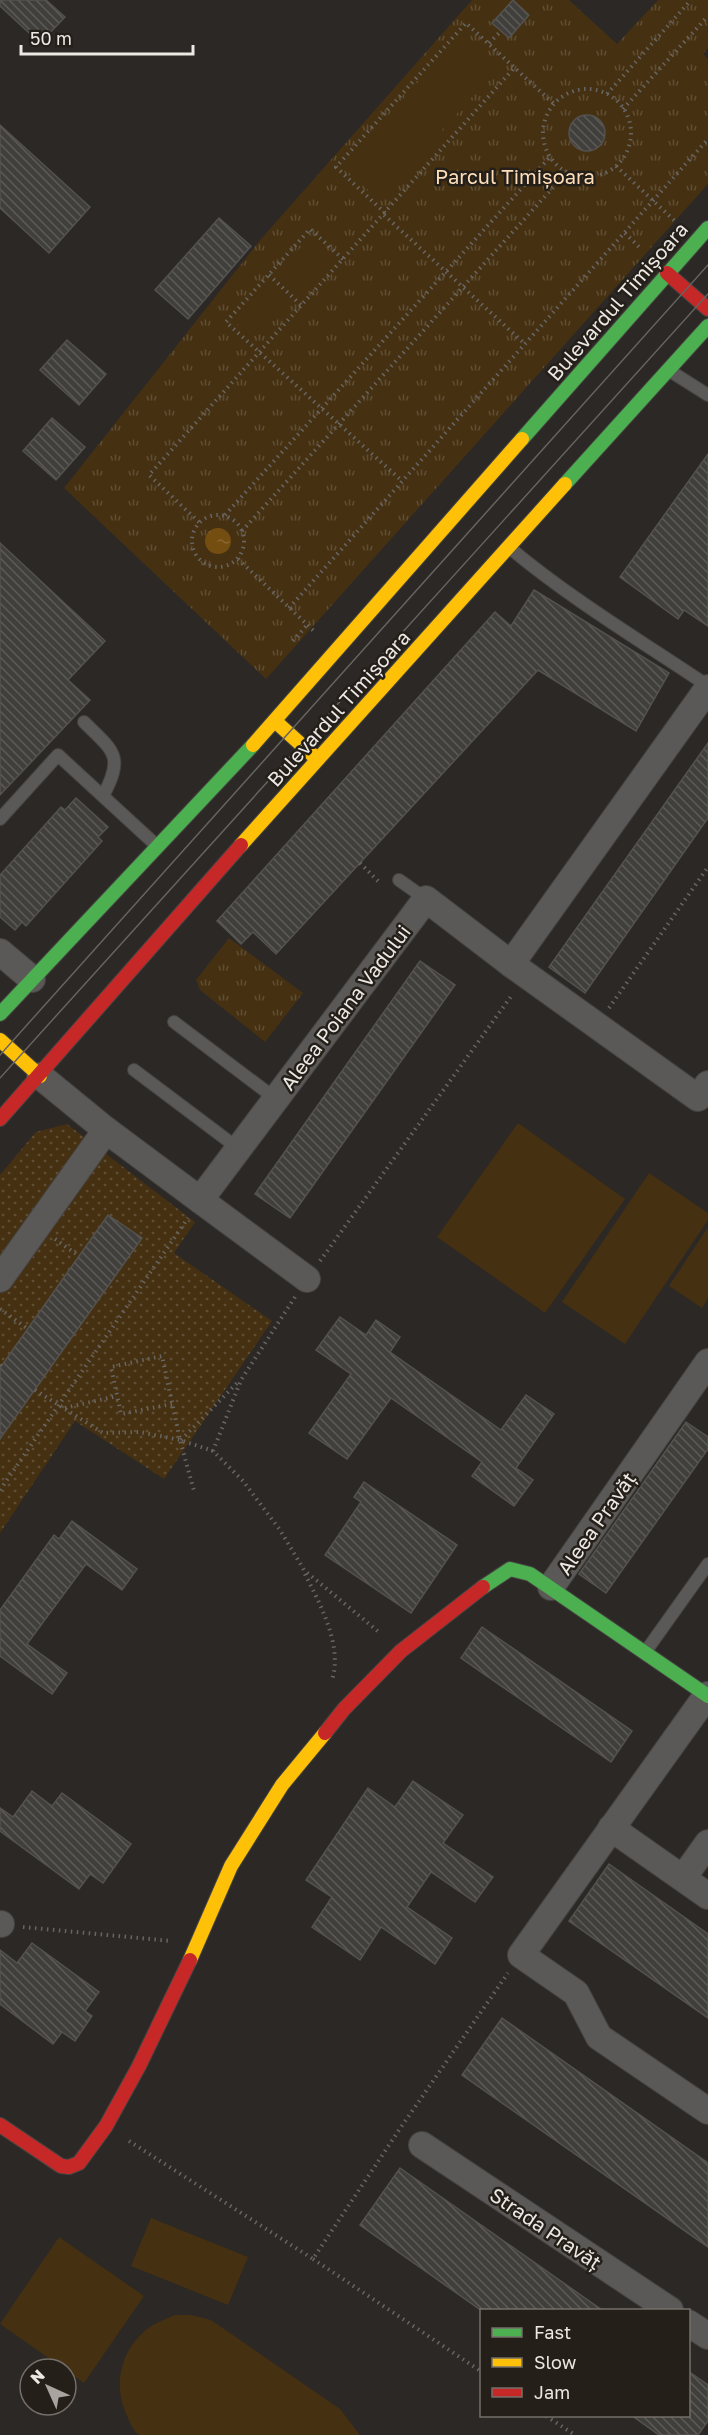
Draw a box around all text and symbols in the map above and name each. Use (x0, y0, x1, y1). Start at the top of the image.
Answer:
scale bar (21, 18, 194, 56)
text: 50 m (30, 27, 72, 49)
park label: Parcul Timișoara (435, 164, 595, 189)
street label: Bulevardul Timișoara (542, 217, 693, 386)
street label: Bulevardul Timișoara (262, 625, 415, 792)
street label: Aleea Poiana Vadului (275, 920, 415, 1094)
street label: Aleea Pravăț (552, 1467, 641, 1580)
street label: Strada Pravăț (485, 2182, 606, 2275)
legend (480, 2309, 690, 2417)
text: Fast (534, 2321, 571, 2343)
text: Slow (534, 2351, 577, 2373)
north arrow (18, 2357, 78, 2417)
text: N (26, 2365, 49, 2388)
text: Jam (534, 2381, 570, 2403)

